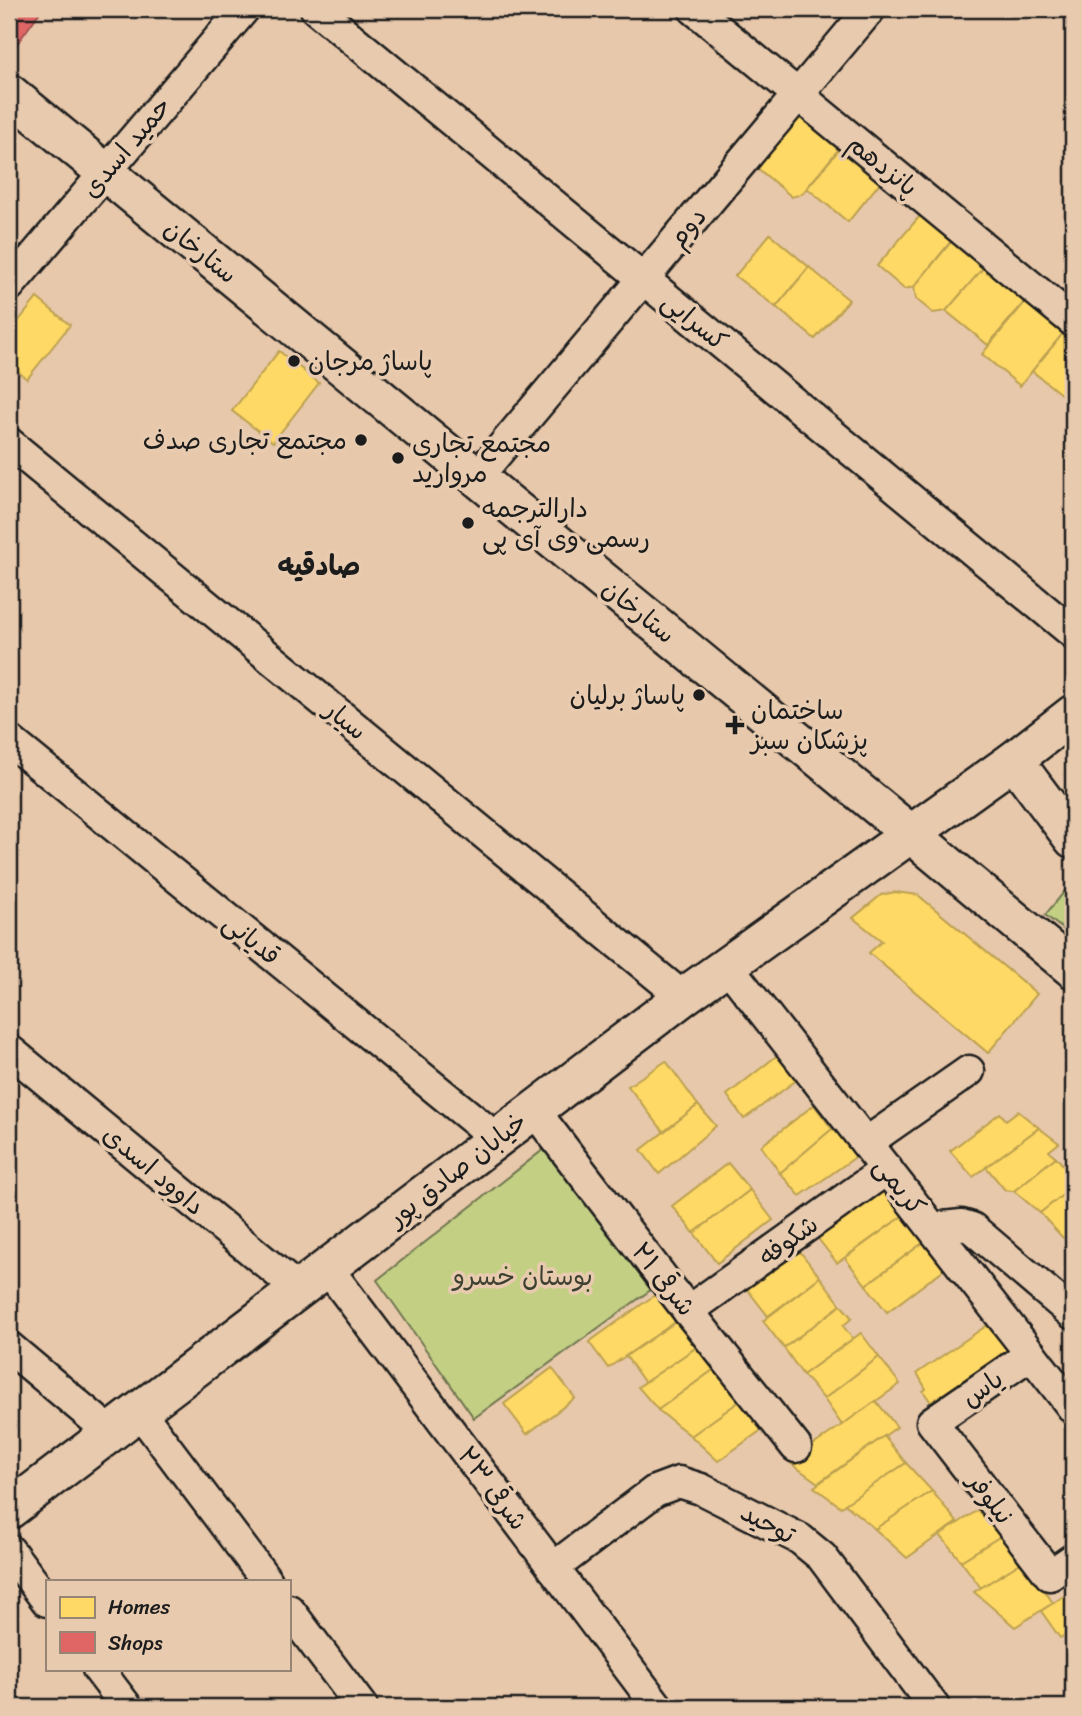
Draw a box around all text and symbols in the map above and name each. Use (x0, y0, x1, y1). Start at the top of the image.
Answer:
street label: حمید اسدی (69, 85, 183, 209)
street label: پانزدهم (837, 122, 929, 208)
street label: دوم (656, 196, 718, 258)
street label: ستارخان (153, 206, 249, 296)
street label: کسرایی (651, 279, 739, 363)
place label: پاساژ مرجان (308, 338, 433, 384)
marker: پاساژ مرجان (286, 353, 302, 369)
place label: مجتمع تجاری صدف (143, 417, 347, 463)
place label: مجتمع تجاری مروارید (412, 420, 551, 496)
marker: مجتمع تجاری صدف (353, 432, 369, 448)
marker: مجتمع تجاری مروارید (390, 450, 406, 466)
place label: دارالترجمه رسمی وی آی پی (482, 485, 650, 561)
marker: دارالترجمه رسمی وی آی پی (460, 515, 476, 531)
district label: صادقیه (278, 541, 360, 590)
street label: ستارخان (591, 566, 687, 656)
place label: پاساژ برلیان (569, 672, 685, 718)
street label: سیار (313, 687, 378, 752)
marker: پاساژ برلیان (691, 687, 707, 703)
place label: ساختمان پزشکان سبز (749, 687, 868, 763)
marker: ساختمان پزشکان سبز (725, 715, 745, 735)
street label: قدیانی (213, 901, 291, 977)
street label: خیابان صادق پور (375, 1099, 537, 1240)
street label: داوود اسدی (92, 1113, 216, 1227)
street label: کریمی (862, 1146, 938, 1226)
street label: شکوفه (748, 1202, 828, 1278)
street label: ۲۱ شرقی (620, 1231, 708, 1327)
park label: بوستان خسرو (451, 1253, 593, 1299)
street label: یاس (951, 1357, 1013, 1419)
street label: ۲۳ شرقی (446, 1436, 540, 1540)
street label: نیلوفر (954, 1460, 1026, 1534)
street label: توحید (732, 1489, 805, 1557)
legend (46, 1580, 290, 1670)
text: Homes (108, 1588, 170, 1626)
text: Shops (108, 1624, 163, 1662)

